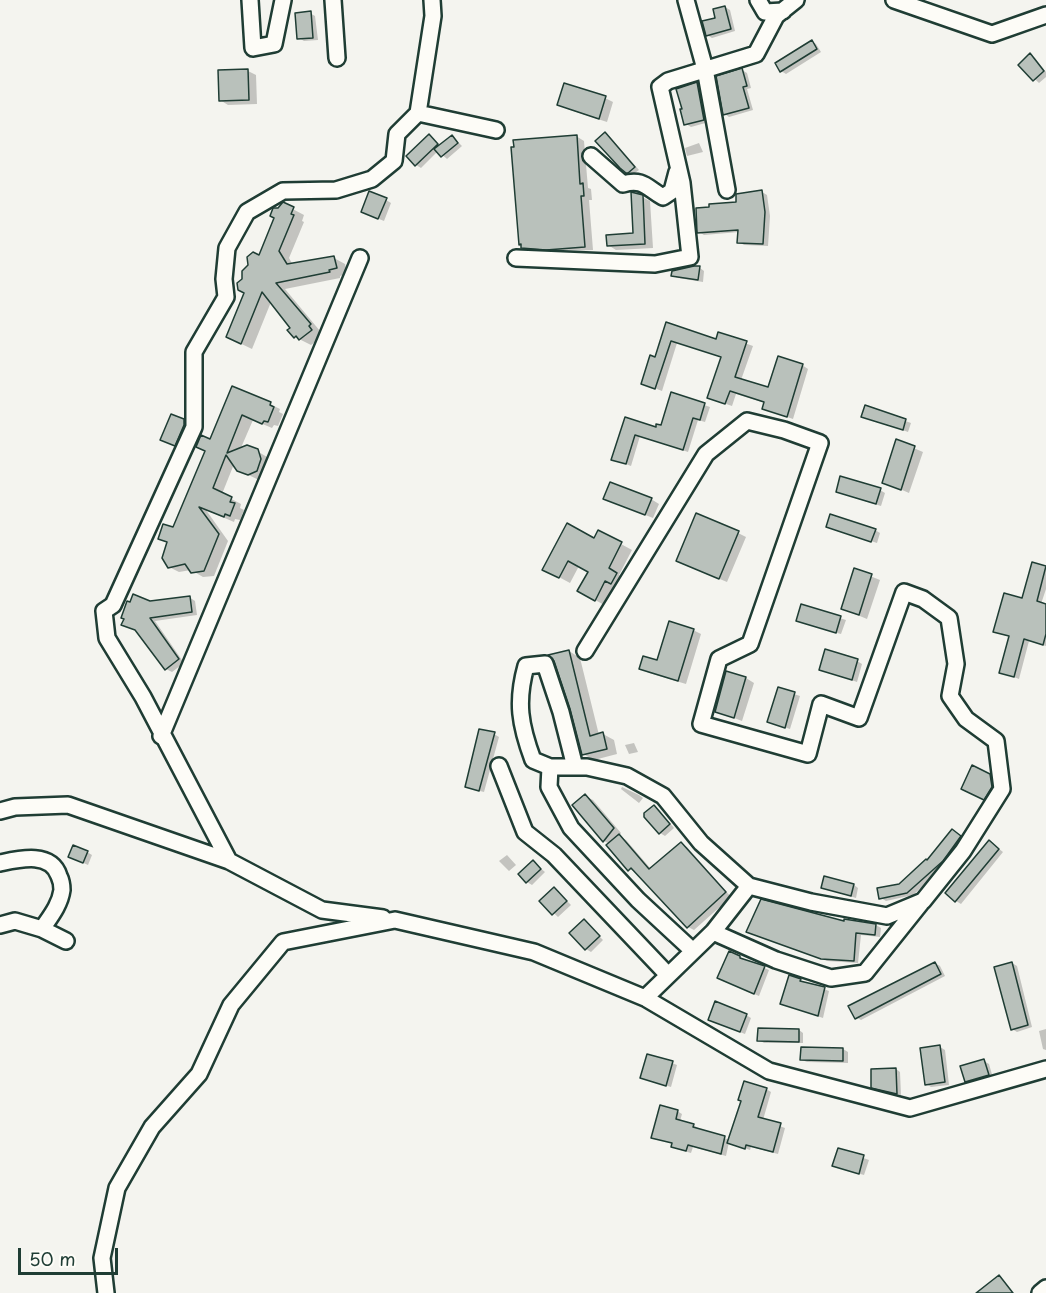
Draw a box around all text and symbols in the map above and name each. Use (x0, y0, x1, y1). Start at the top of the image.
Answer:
scale bar (21, 1236, 122, 1274)
text: 50 m (29, 1245, 76, 1272)

